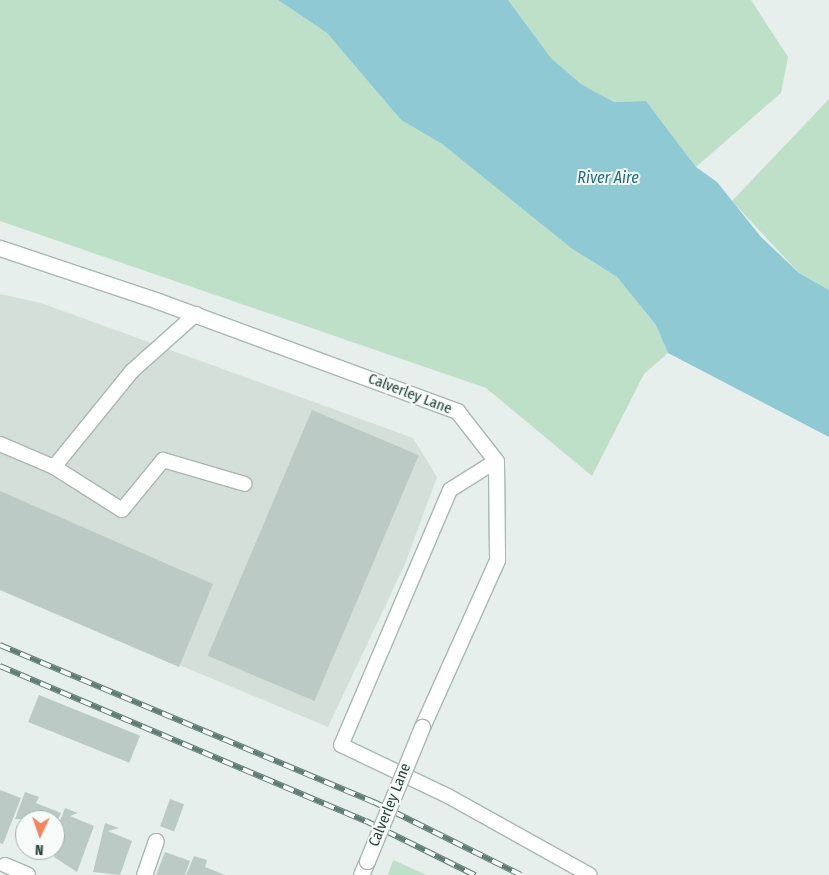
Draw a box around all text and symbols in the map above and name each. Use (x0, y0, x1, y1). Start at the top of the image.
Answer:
water label: River Aire (577, 168, 639, 188)
street label: Calverley Lane (366, 370, 454, 418)
street label: Calverley Lane (365, 761, 415, 849)
north arrow (15, 810, 65, 860)
text: N (35, 841, 44, 858)

